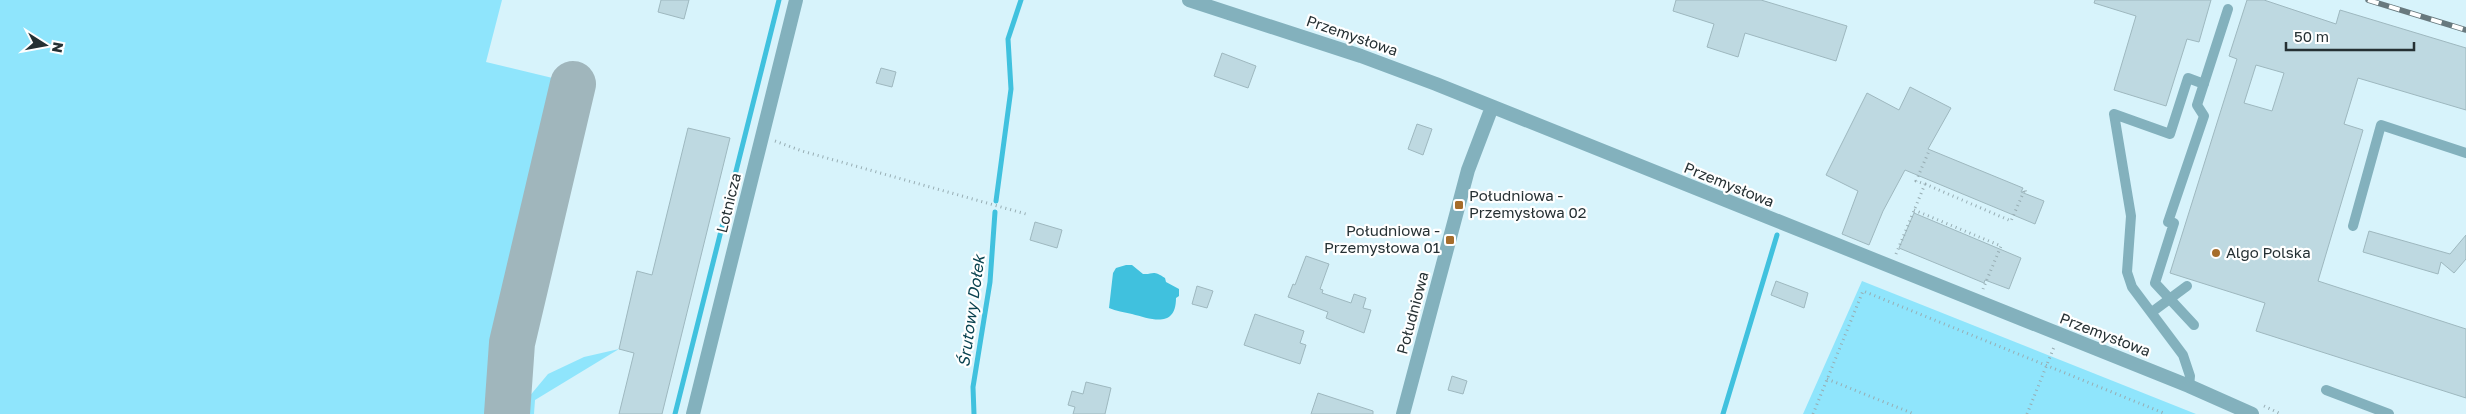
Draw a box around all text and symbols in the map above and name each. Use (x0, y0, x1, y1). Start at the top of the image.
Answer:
street label: Przemysłowa (1304, 11, 1400, 59)
north arrow (20, 20, 70, 70)
scale bar (2286, 20, 2414, 52)
text: 50 m (2294, 27, 2329, 45)
text: N (49, 41, 68, 54)
street label: Przemysłowa (1682, 158, 1777, 210)
street label: Lotnicza (712, 171, 744, 235)
place label: Południowa - Przemysłowa 02 (1469, 186, 1586, 221)
marker: Południowa - Przemysłowa 02 (1453, 199, 1465, 211)
place label: Południowa - Przemysłowa 01 (1324, 221, 1440, 256)
marker: Południowa - Przemysłowa 01 (1444, 234, 1456, 246)
place label: Algo Polska (2226, 243, 2311, 261)
marker: Algo Polska (2210, 247, 2222, 259)
water label: Śrutowy Dołek (953, 252, 989, 368)
street label: Południowa (1392, 270, 1432, 356)
street label: Przemysłowa (2057, 309, 2153, 360)

